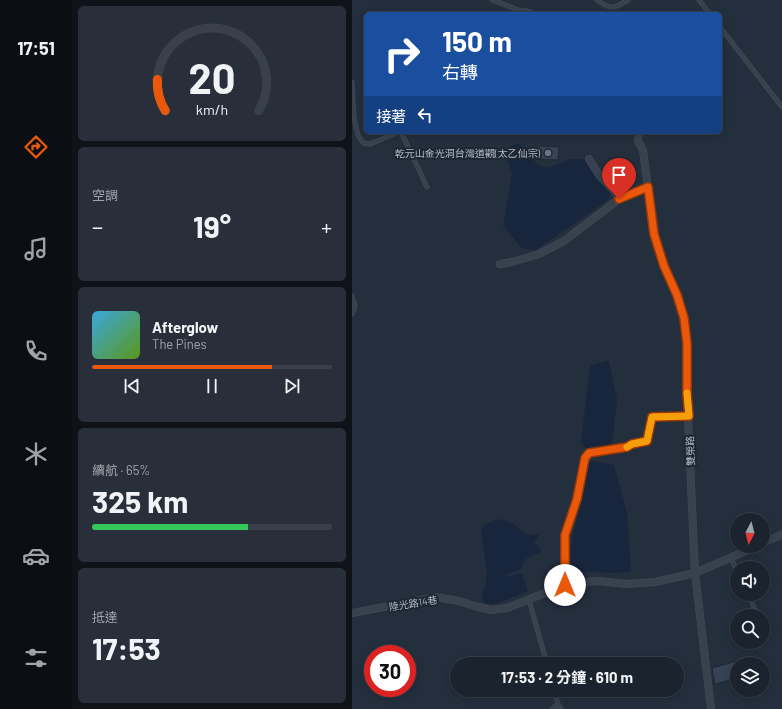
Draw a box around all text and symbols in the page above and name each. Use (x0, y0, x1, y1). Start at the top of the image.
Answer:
text: 150 m (442, 24, 512, 58)
icon: right (376, 28, 428, 80)
text: 17:51 (17, 37, 55, 59)
text: 20 (188, 52, 236, 102)
text: 右轉 (442, 61, 478, 83)
text: km/h (196, 101, 228, 118)
icon: left (414, 104, 436, 126)
text: 接著 (376, 107, 406, 125)
icon: directions (22, 133, 50, 161)
place label: 乾元山金光洞台灣道觀(太乙仙宗) (395, 147, 540, 159)
marker: 乾元山金光洞台灣道觀(太乙仙宗) (543, 148, 553, 158)
pin (602, 158, 636, 199)
icon: arrive (608, 164, 630, 186)
text: 空調 (92, 187, 118, 203)
text: 19° (193, 208, 231, 244)
text: − (92, 213, 103, 239)
text: + (321, 213, 332, 239)
icon: music (22, 235, 50, 263)
text: Afterglow (152, 318, 218, 336)
text: The Pines (152, 336, 207, 352)
icon: phone (22, 337, 50, 365)
icon: previous (121, 375, 143, 397)
icon: pause (201, 375, 223, 397)
icon: next (281, 375, 303, 397)
street label: 雙榮路 (683, 436, 697, 466)
icon: climate (22, 440, 50, 468)
text: 續航 · 65% (92, 462, 150, 478)
text: 325 km (92, 483, 188, 519)
north arrow (730, 513, 770, 553)
map controls (730, 513, 770, 697)
icon: car (22, 542, 50, 570)
button: sound (730, 561, 770, 601)
position arrow (544, 564, 586, 606)
street label: 陸光路14巷 (388, 593, 438, 613)
text: 抵達 (92, 609, 118, 625)
button: search (730, 609, 770, 649)
text: 17:53 (92, 630, 161, 666)
icon: filters (22, 644, 50, 672)
speed limit sign: 30 (364, 645, 416, 697)
button: layers (730, 657, 770, 697)
text: 17:53 · 2 分鐘 · 610 m (501, 668, 633, 686)

